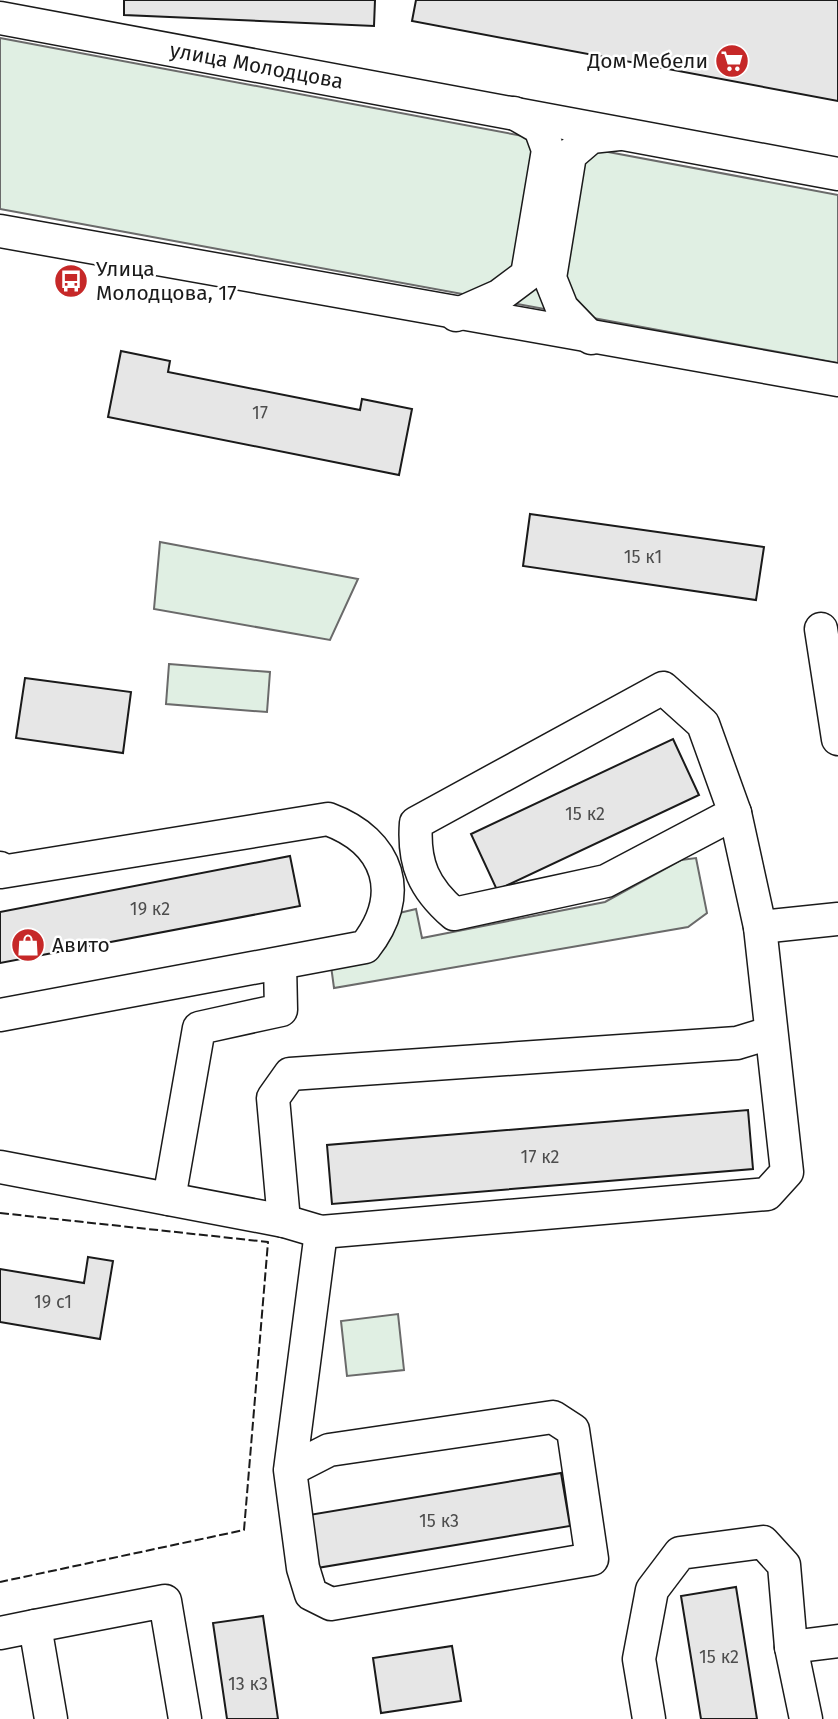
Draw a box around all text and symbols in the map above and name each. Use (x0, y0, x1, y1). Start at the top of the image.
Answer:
street label: улица Молодцова (168, 37, 345, 95)
supermarket icon: Дом Мебели (713, 42, 751, 80)
place label: Дом Мебели (586, 48, 708, 74)
place label: Улица Молодцова, 17 (96, 256, 237, 306)
bus stop icon: Улица Молодцова, 17 (52, 262, 90, 300)
house number: 17 (252, 402, 268, 424)
house number: 15 к1 (624, 546, 662, 568)
house number: 15 к2 (565, 803, 605, 825)
house number: 19 к2 (130, 898, 170, 920)
shop icon: Авито (9, 926, 47, 964)
place label: Авито (52, 932, 110, 958)
house number: 17 к2 (521, 1146, 559, 1168)
house number: 19 с1 (34, 1291, 72, 1313)
house number: 15 к3 (419, 1510, 459, 1532)
house number: 15 к2 (699, 1646, 739, 1668)
house number: 13 к3 (228, 1673, 268, 1695)

